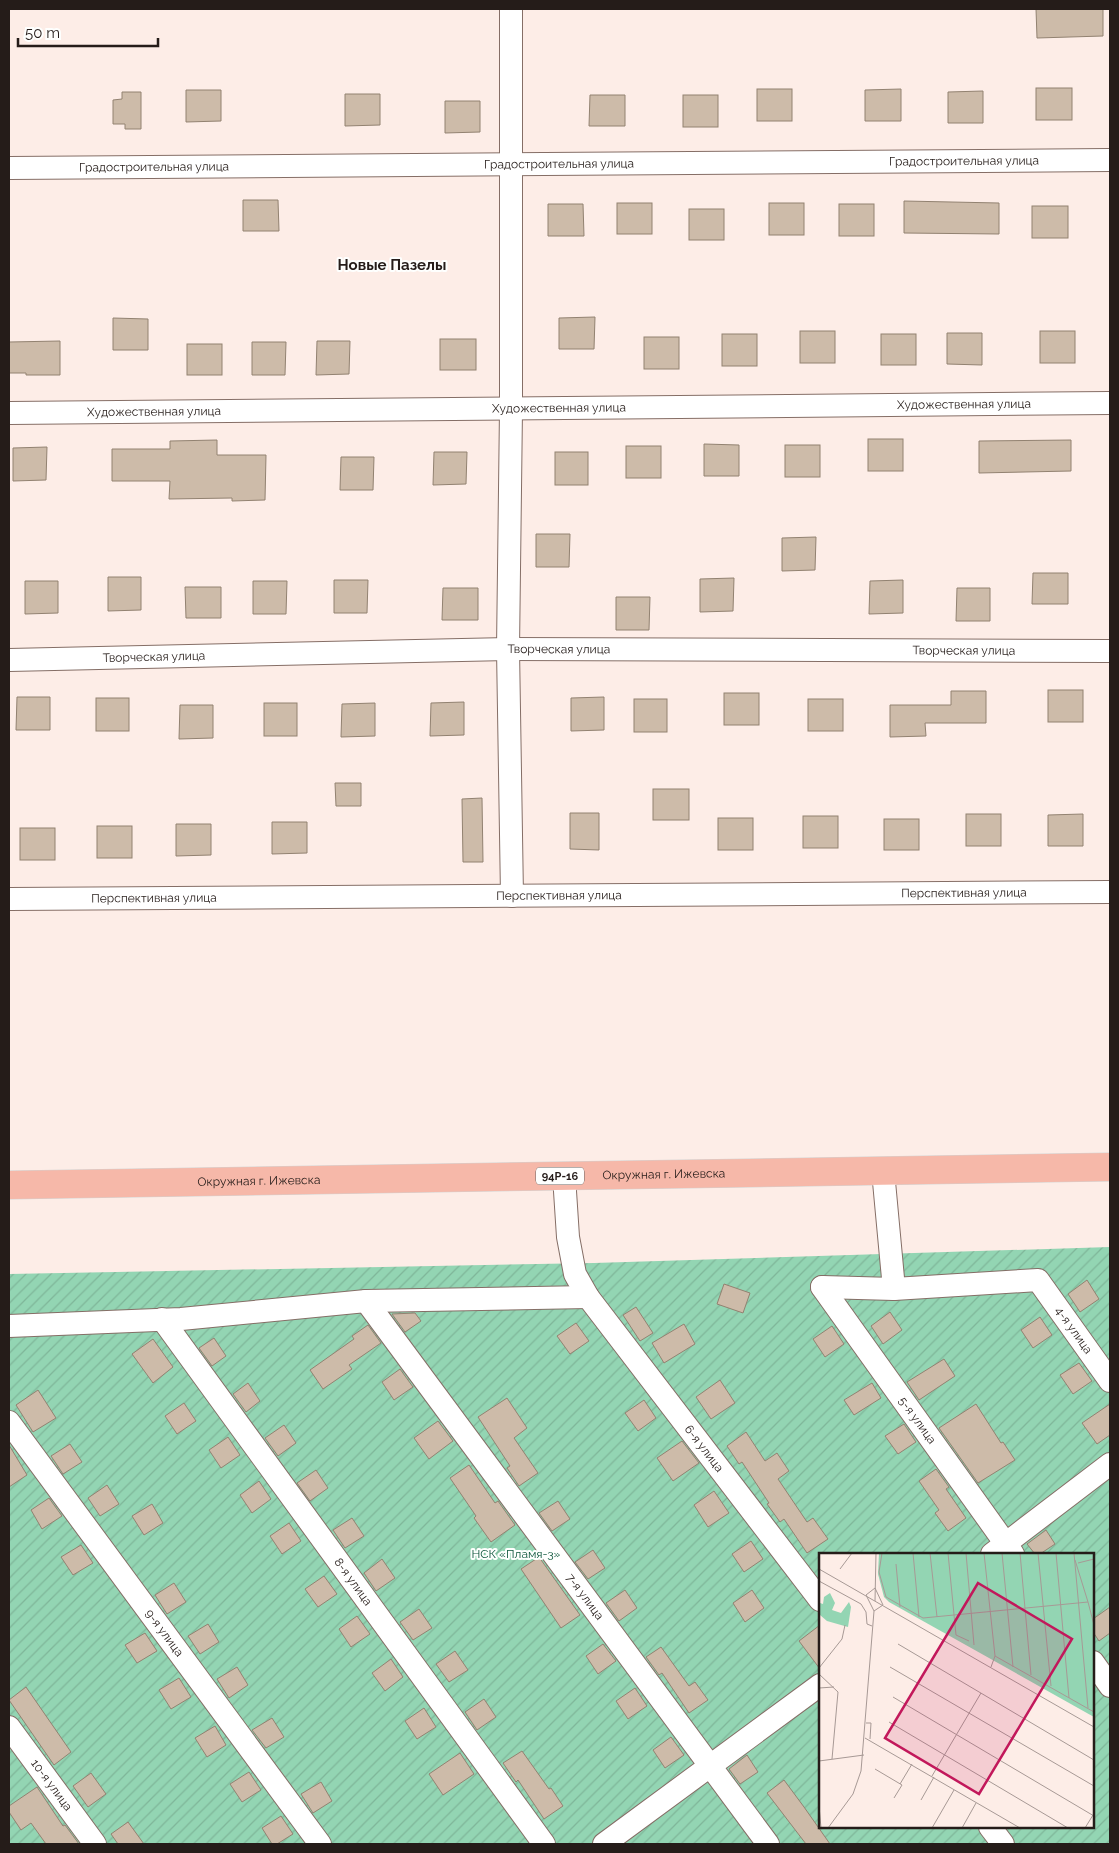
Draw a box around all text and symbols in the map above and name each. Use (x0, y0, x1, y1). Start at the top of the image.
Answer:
scale bar (18, 15, 158, 47)
text: 50 m (25, 24, 60, 42)
street label: Градостроительная улица (889, 154, 1039, 169)
street label: Градостроительная улица (484, 156, 634, 172)
street label: Градостроительная улица (79, 159, 229, 174)
district label: Новые Пазелы (338, 256, 446, 274)
street label: Художественная улица (897, 397, 1031, 412)
street label: Художественная улица (492, 400, 626, 416)
street label: Художественная улица (87, 404, 221, 419)
street label: Творческая улица (507, 642, 610, 656)
street label: Творческая улица (912, 643, 1015, 658)
street label: Творческая улица (102, 649, 205, 665)
street label: Перспективная улица (901, 886, 1027, 900)
street label: Перспективная улица (496, 888, 622, 903)
street label: Перспективная улица (91, 891, 217, 905)
street label: Окружная г. Ижевска (602, 1166, 725, 1182)
road number: 94Р-16 (536, 1168, 584, 1184)
street label: Окружная г. Ижевска (197, 1173, 321, 1189)
street label: 4-я улица (1052, 1304, 1095, 1357)
street label: 5-я улица (896, 1394, 939, 1447)
street label: 6-я улица (682, 1422, 726, 1475)
park label: НСК «Пламя-3» (472, 1547, 561, 1561)
inset map (819, 1553, 1094, 1828)
street label: 8-я улица (331, 1555, 375, 1608)
street label: 7-я улица (563, 1571, 607, 1623)
street label: 9-я улица (142, 1607, 186, 1659)
street label: 10-я улица (28, 1756, 75, 1814)

